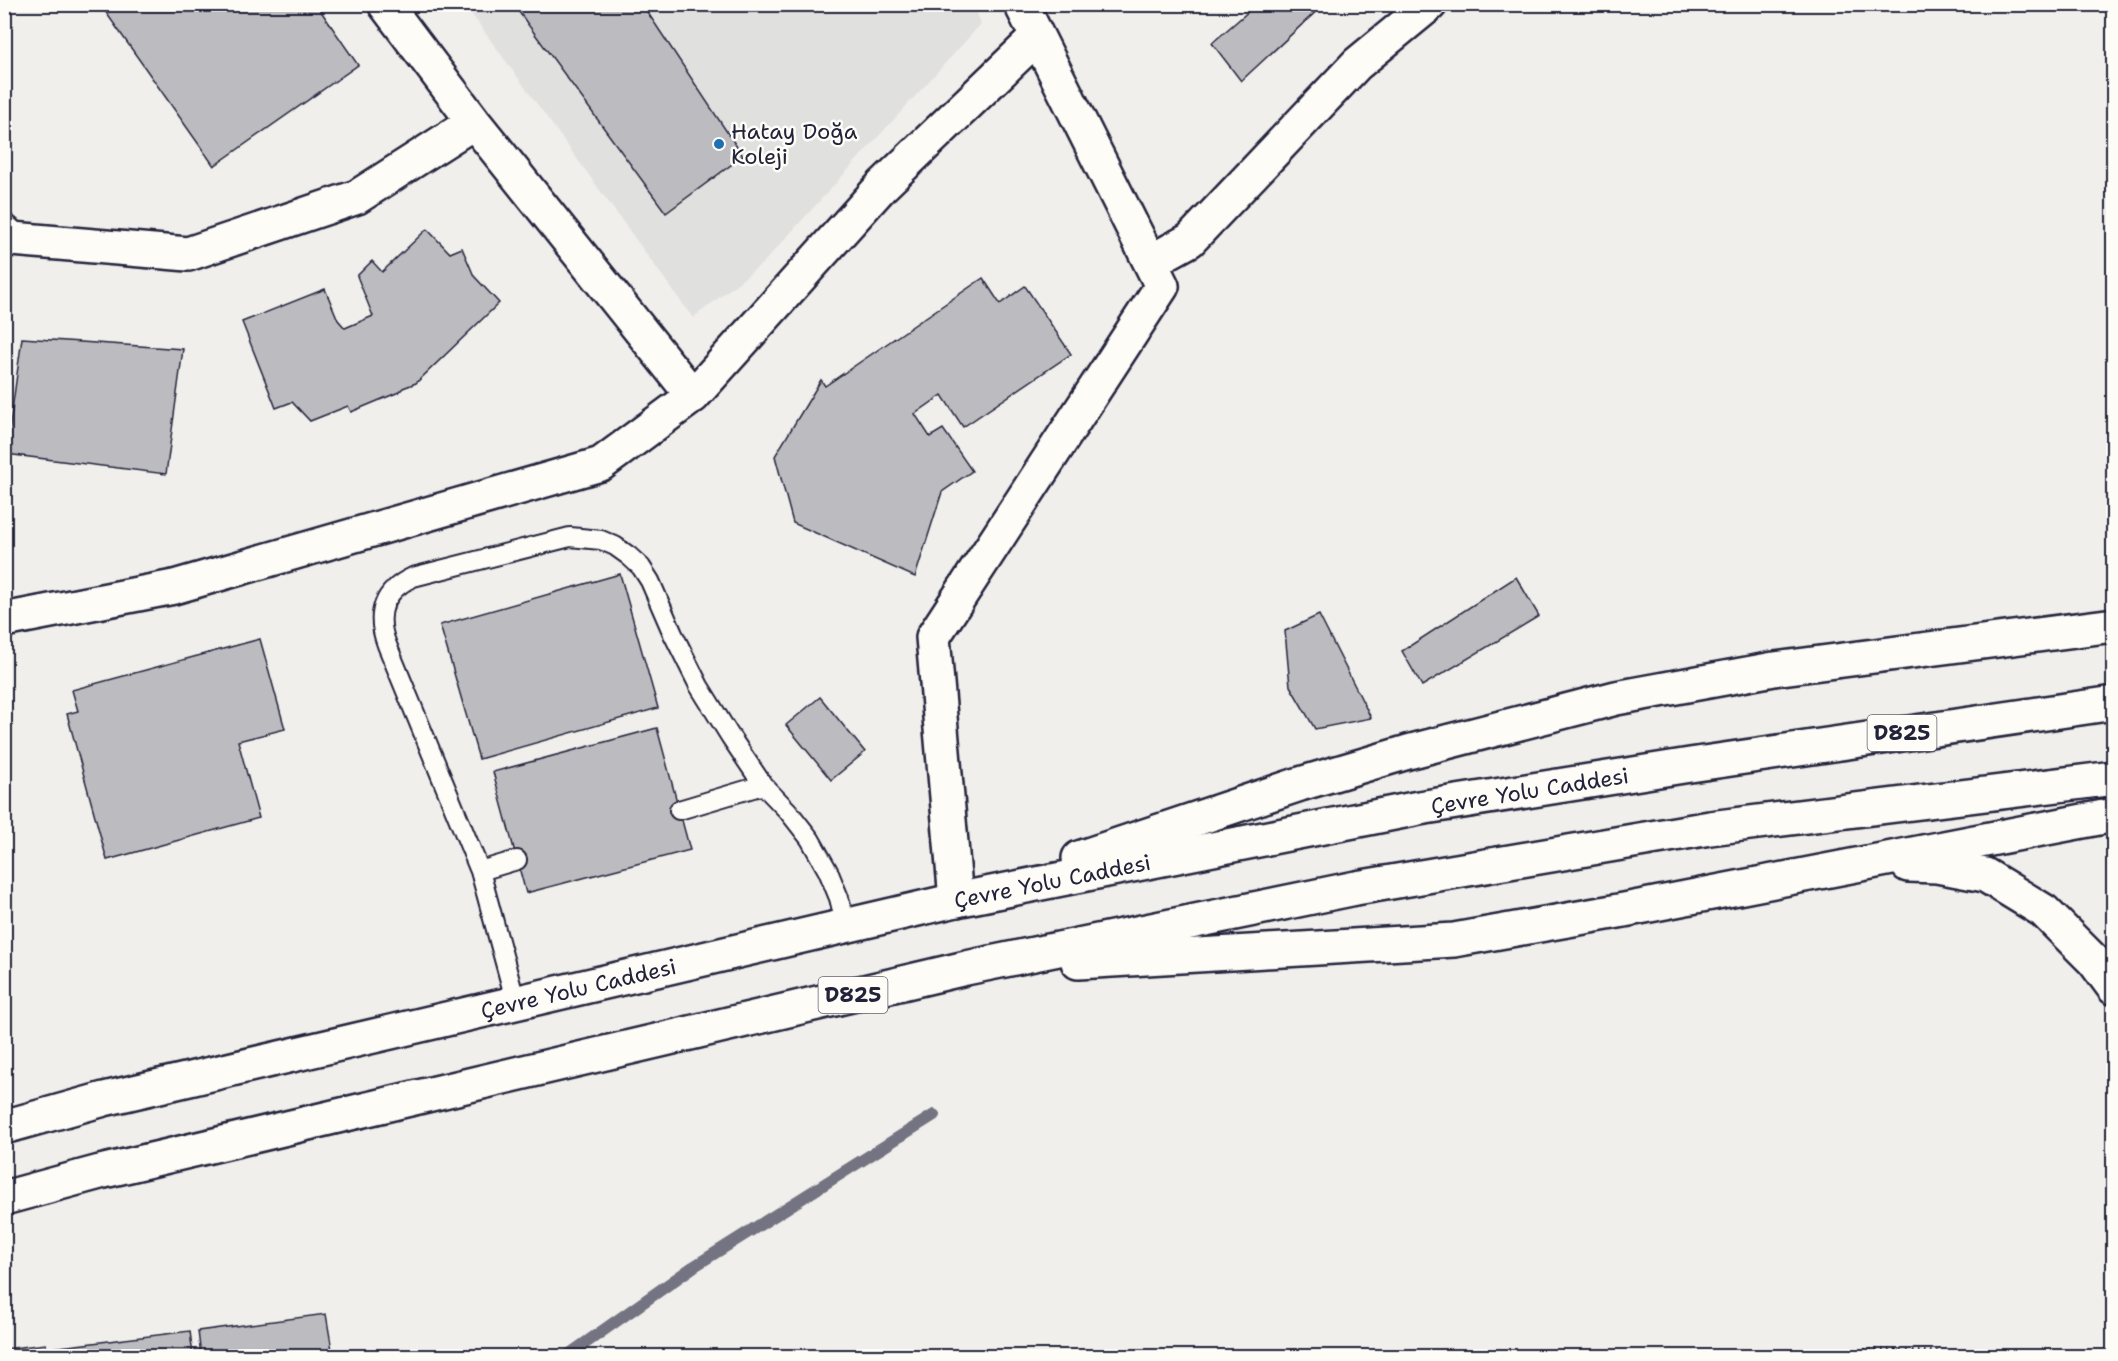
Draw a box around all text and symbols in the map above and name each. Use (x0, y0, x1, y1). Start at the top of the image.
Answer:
place label: Hatay Doğa Koleji (731, 117, 858, 171)
marker: Hatay Doğa Koleji (712, 137, 726, 151)
road number: D825 (1868, 715, 1936, 751)
street label: Çevre Yolu Caddesi (1429, 760, 1631, 820)
street label: Çevre Yolu Caddesi (951, 847, 1153, 915)
street label: Çevre Yolu Caddesi (478, 951, 679, 1025)
road number: D825 (818, 977, 888, 1013)

